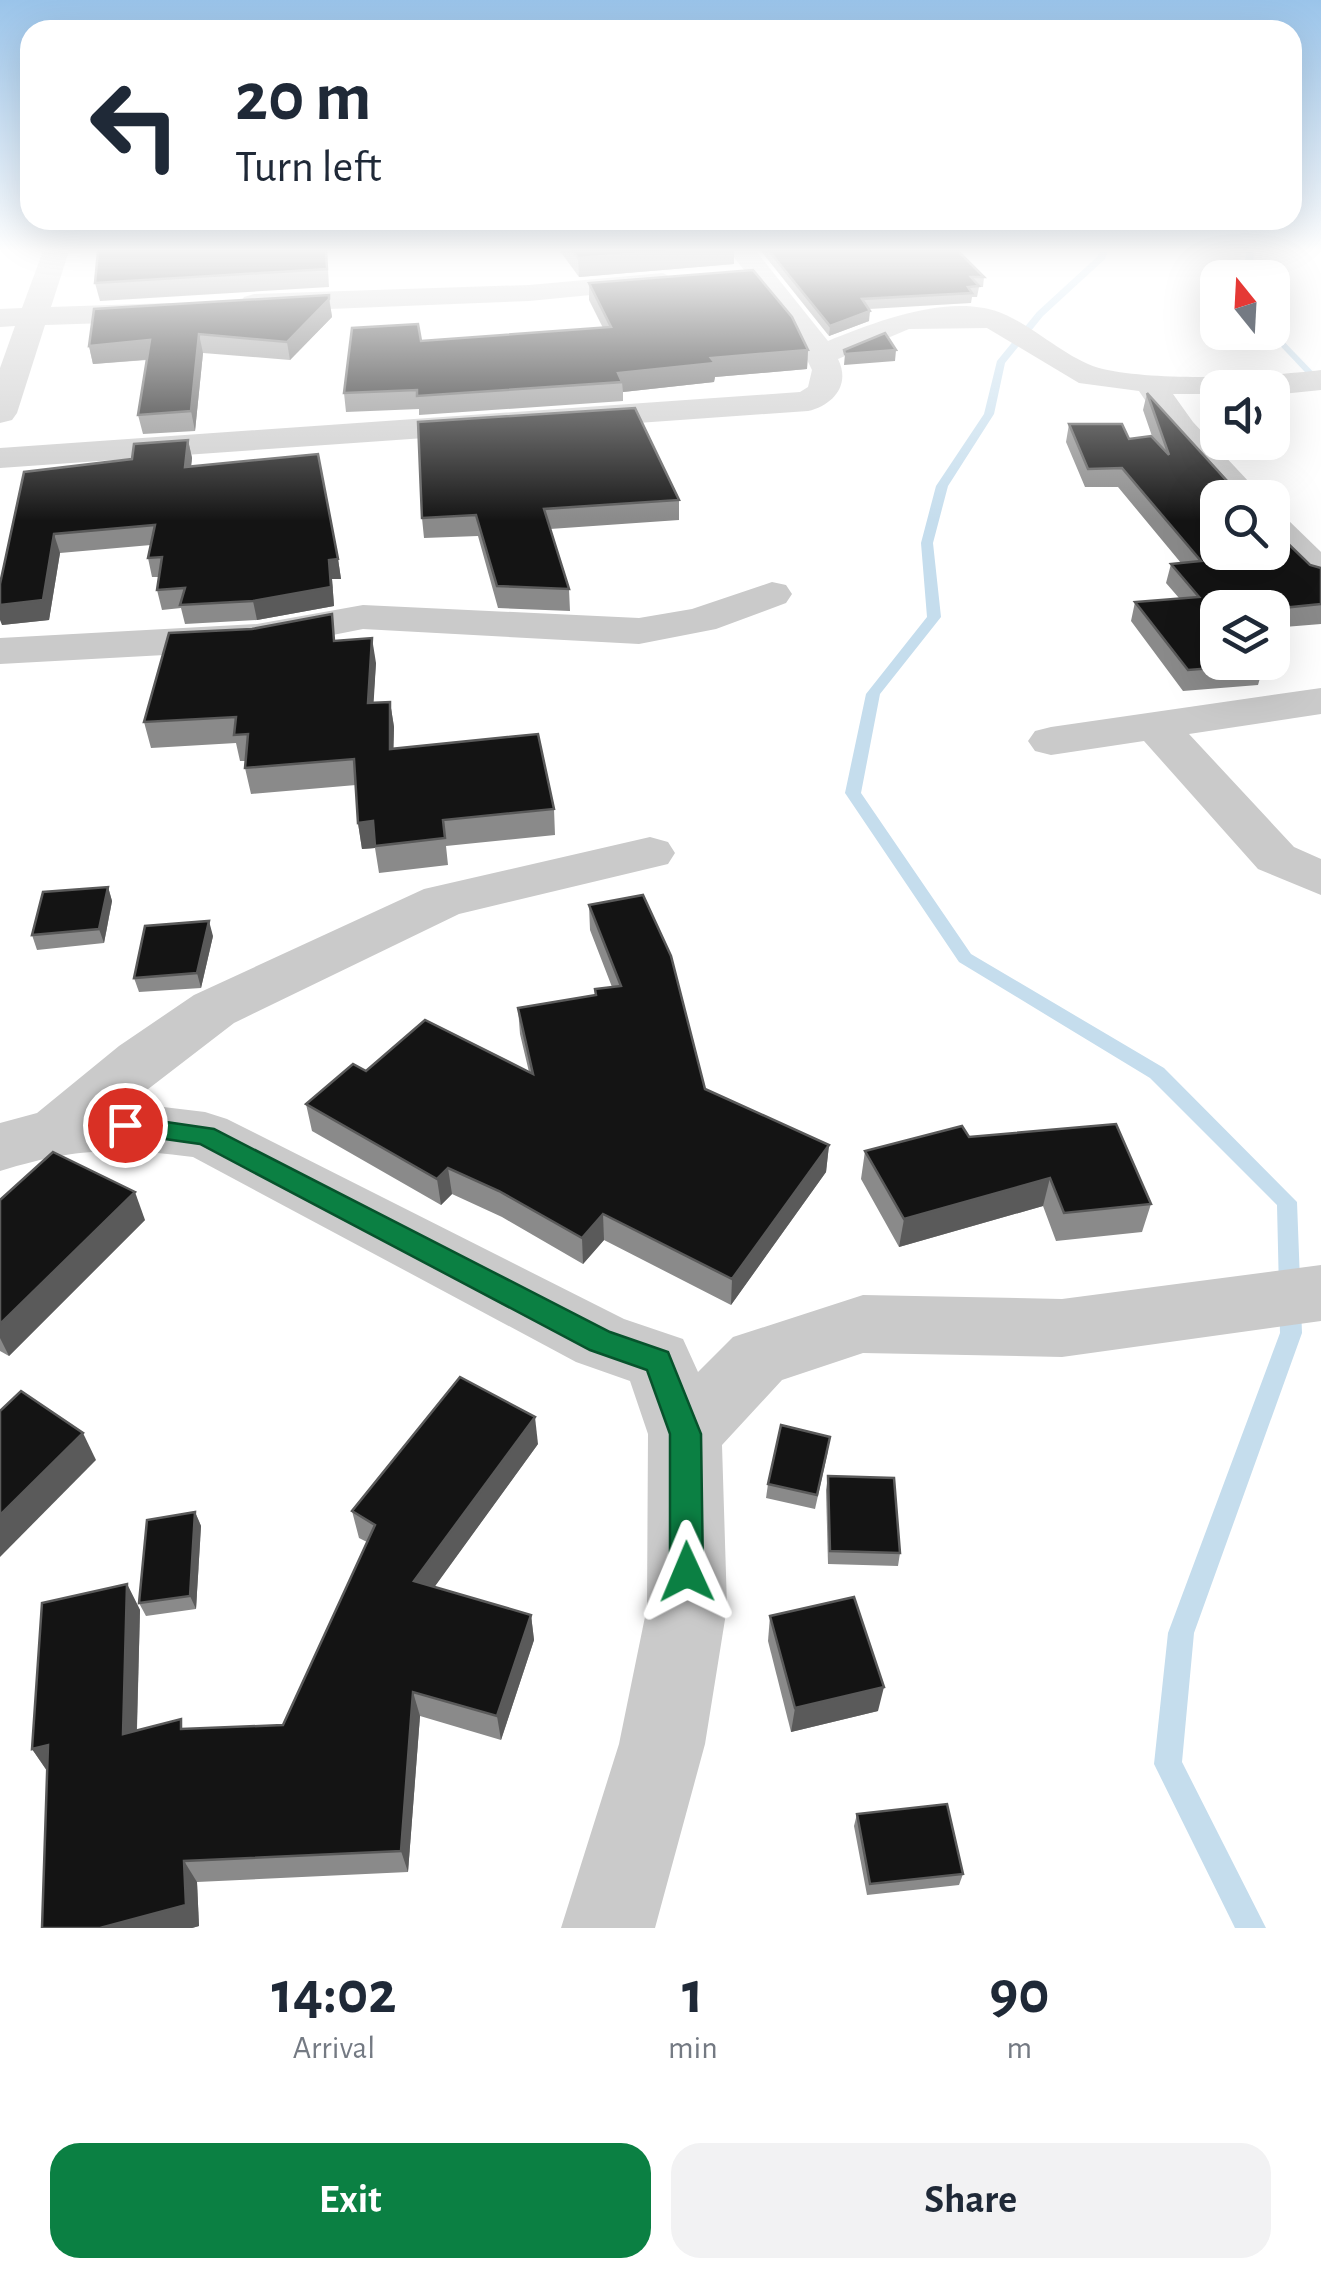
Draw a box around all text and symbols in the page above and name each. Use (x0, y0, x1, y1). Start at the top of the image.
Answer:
icon: left (70, 60, 200, 190)
text: 20 m (235, 63, 372, 133)
text: Turn left (235, 145, 382, 190)
north arrow (1200, 260, 1290, 350)
map controls (1200, 260, 1290, 680)
button: sound (1200, 370, 1290, 460)
button: search (1200, 480, 1290, 570)
button: layers (1200, 590, 1290, 680)
pin (83, 1083, 168, 1168)
icon: arrive (98, 1098, 153, 1153)
position arrow (635, 1520, 739, 1624)
text: 14:02 (271, 1964, 397, 2024)
text: 1 (682, 1964, 704, 2024)
text: 90 (989, 1964, 1050, 2024)
text: Arrival (293, 2032, 375, 2064)
text: min (668, 2032, 718, 2064)
text: m (1007, 2032, 1032, 2064)
button: Exit (50, 2143, 651, 2258)
button: Share (671, 2143, 1271, 2258)

